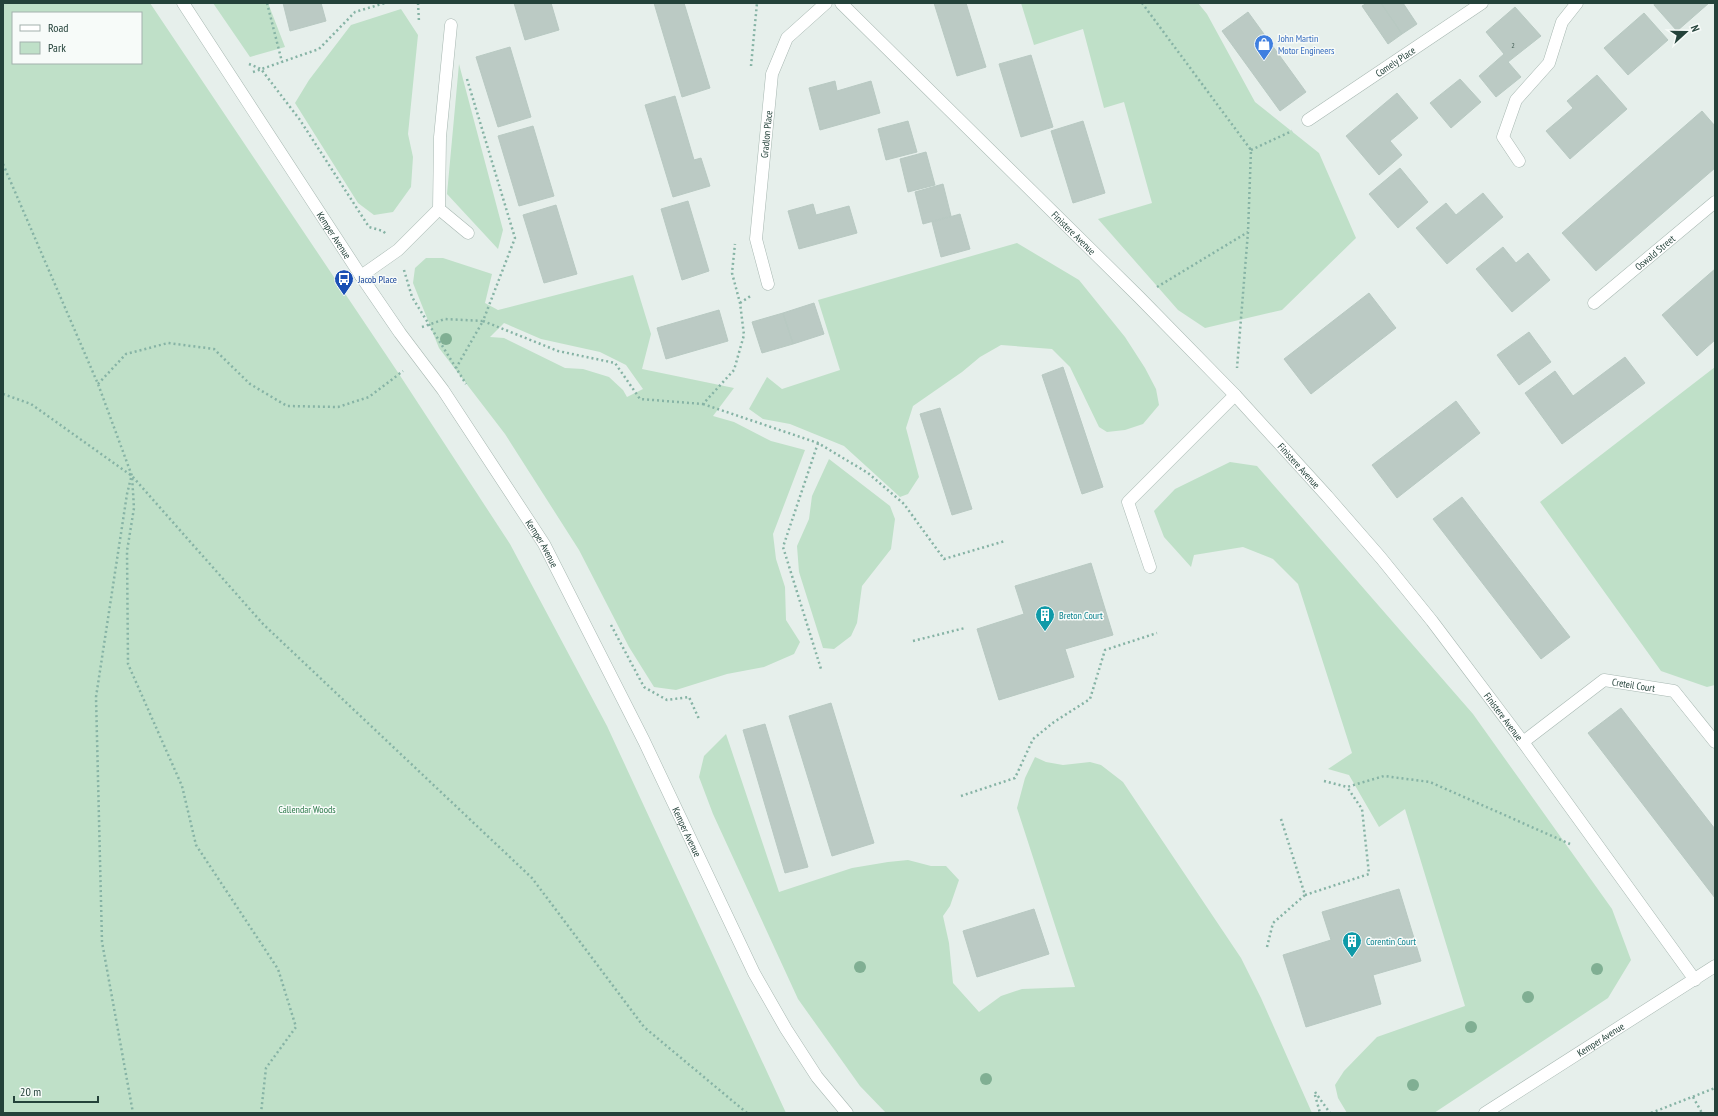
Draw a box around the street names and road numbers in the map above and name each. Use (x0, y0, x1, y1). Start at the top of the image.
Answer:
street label: Comely Place (1373, 43, 1418, 80)
street label: Gradlon Place (757, 110, 775, 158)
street label: Finistere Avenue (1049, 208, 1099, 257)
street label: Kemper Avenue (314, 209, 354, 261)
street label: Oswald Street (1632, 232, 1678, 273)
street label: Finistere Avenue (1275, 440, 1323, 491)
street label: Kemper Avenue (523, 517, 561, 569)
street label: Creteil Court (1611, 675, 1656, 694)
street label: Finistere Avenue (1481, 690, 1526, 743)
street label: Kemper Avenue (670, 805, 704, 859)
street label: Kemper Avenue (1574, 1019, 1627, 1059)

